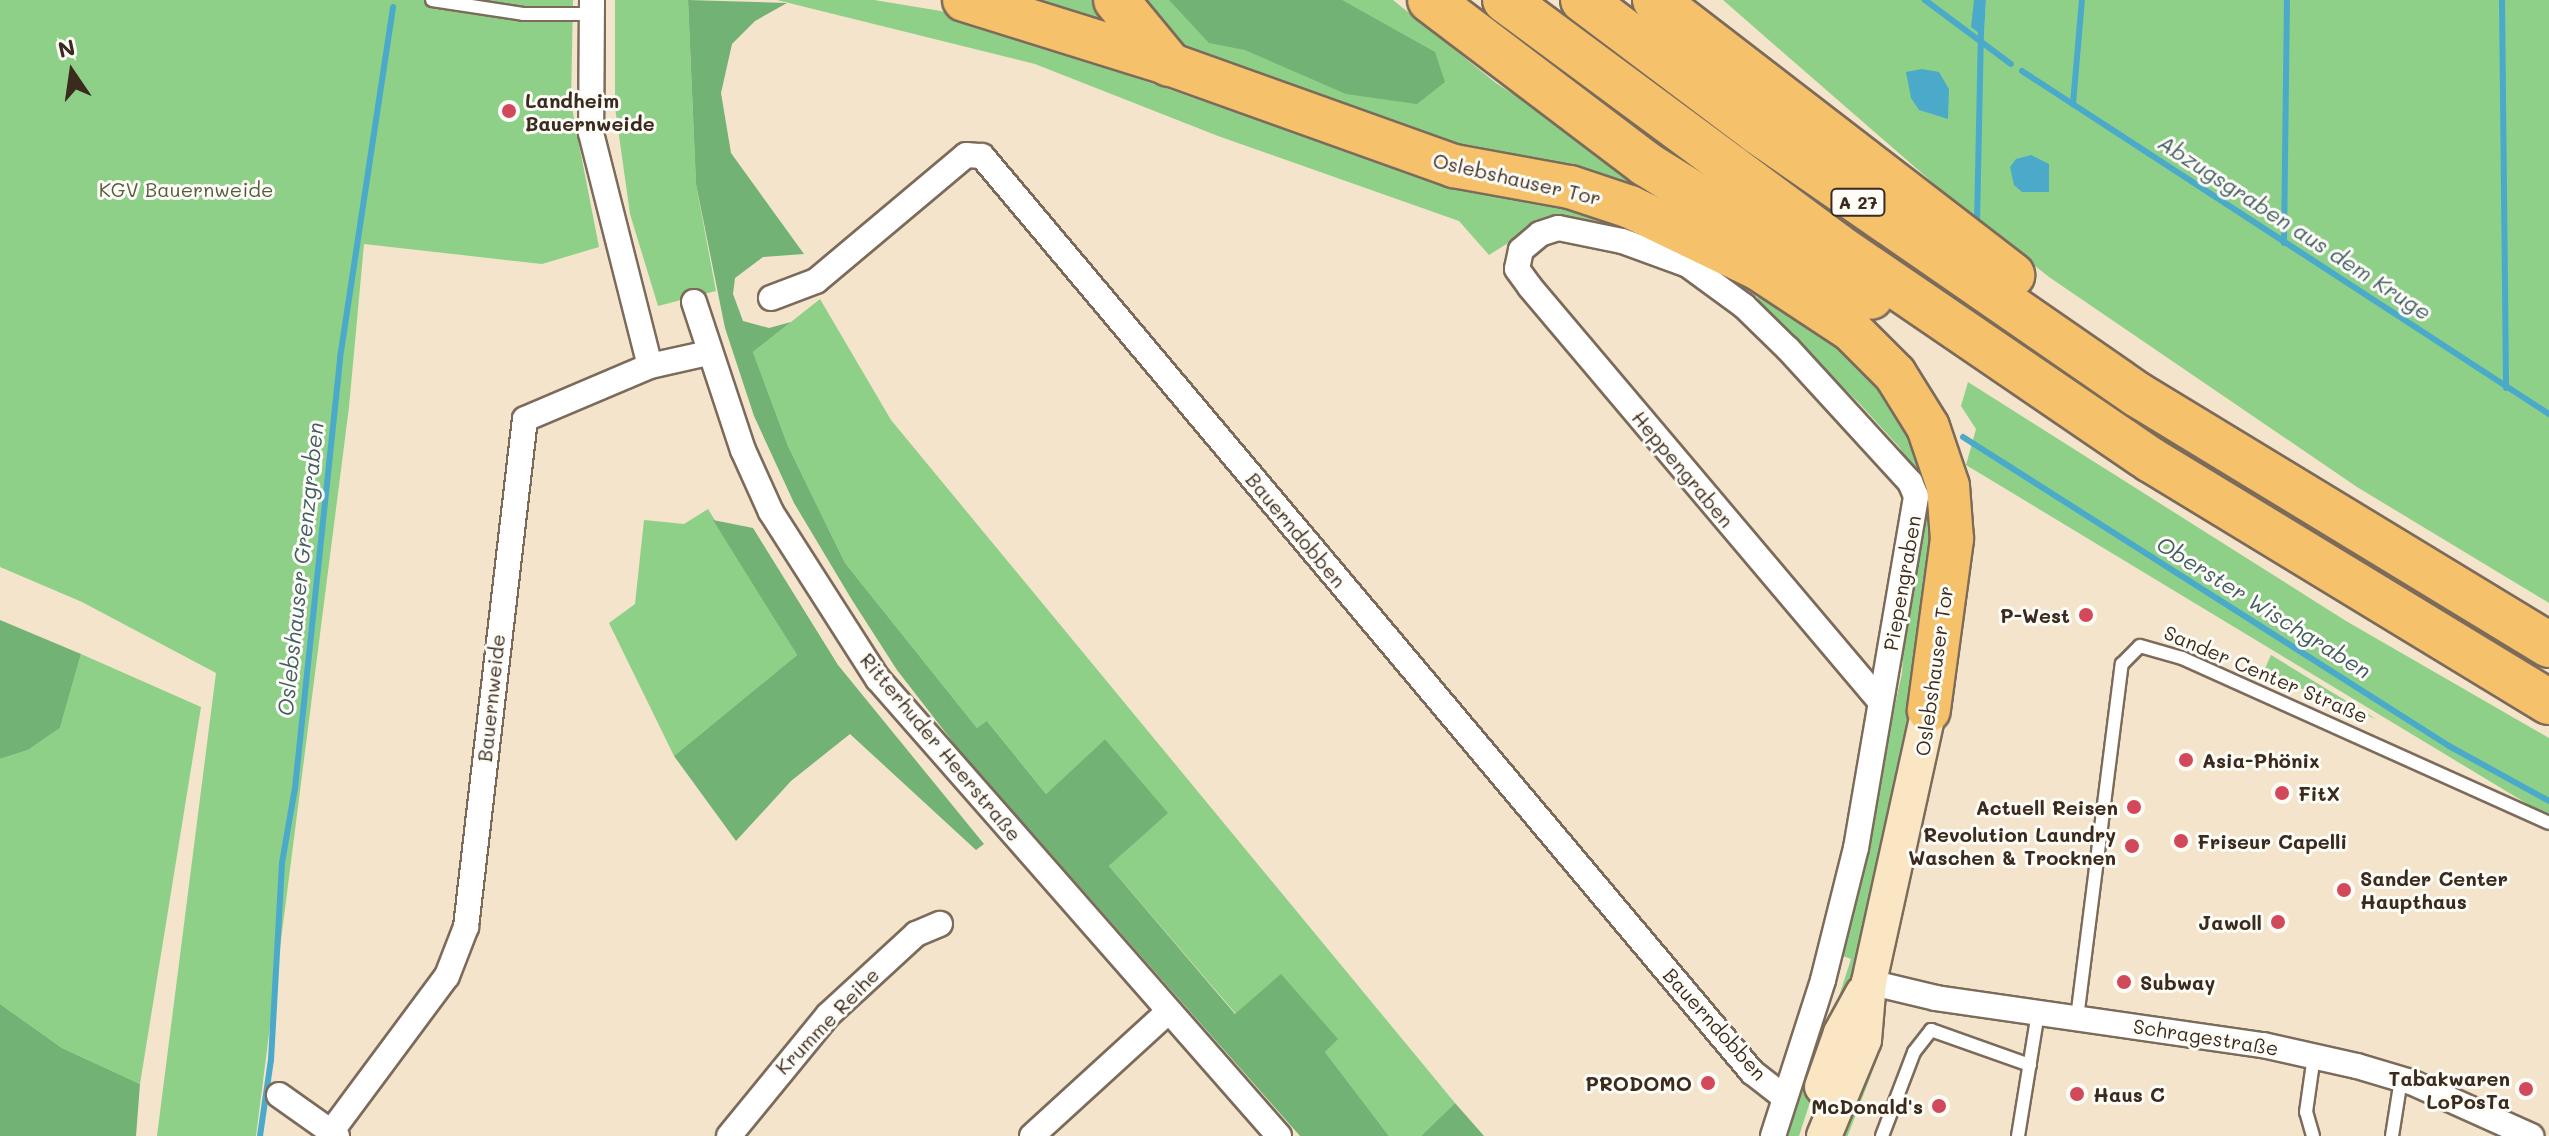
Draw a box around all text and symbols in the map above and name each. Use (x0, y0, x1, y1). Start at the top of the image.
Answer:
north arrow (32, 32, 112, 112)
text: N (55, 32, 78, 64)
place label: Landheim Bauernweide (525, 88, 655, 135)
marker: Landheim Bauernweide (500, 102, 518, 120)
water label: Abzugsgraben aus dem Kruge (2154, 129, 2436, 325)
street label: Oslebshauser Tor (1431, 148, 1603, 210)
park label: KGV Bauernweide (99, 177, 273, 201)
road number: A 27 (1830, 188, 1886, 216)
street label: Heppengraben (1627, 406, 1739, 532)
water label: Oslebshauser Grenzgraben (271, 421, 329, 717)
street label: Bauerndobben (1241, 468, 1351, 592)
street label: Piepengraben (1878, 514, 1926, 652)
water label: Oberster Wischgraben (2152, 530, 2376, 684)
street label: Oslebshauser Tor (1910, 584, 1958, 758)
place label: P-West (2000, 603, 2070, 627)
marker: P-West (2077, 606, 2095, 624)
street label: Sander Center Straße (2160, 620, 2372, 728)
street label: Bauernweide (472, 633, 510, 763)
street label: Ritterhuder Heerstraße (855, 648, 1027, 846)
place label: Asia-Phönix (2202, 748, 2320, 772)
marker: Asia-Phönix (2177, 751, 2195, 769)
place label: FitX (2298, 781, 2340, 805)
marker: FitX (2273, 784, 2291, 802)
place label: Actuell Reisen (1976, 795, 2118, 819)
marker: Actuell Reisen (2125, 798, 2143, 816)
place label: Revolution Laundry Waschen & Trocknen (1908, 822, 2116, 869)
place label: Friseur Capelli (2197, 829, 2347, 853)
marker: Friseur Capelli (2172, 832, 2190, 850)
marker: Revolution Laundry Waschen & Trocknen (2123, 837, 2141, 855)
place label: Sander Center Haupthaus (2360, 866, 2508, 913)
marker: Sander Center Haupthaus (2335, 881, 2353, 899)
place label: Jawoll (2198, 910, 2262, 934)
marker: Jawoll (2269, 913, 2287, 931)
street label: Krumme Reihe (770, 963, 884, 1079)
street label: Bauerndobben (1658, 963, 1772, 1085)
place label: Subway (2140, 970, 2215, 994)
marker: Subway (2115, 973, 2133, 991)
street label: Schragestraße (2132, 1014, 2280, 1060)
place label: Tabakwaren LoPosTa (2389, 1066, 2510, 1113)
place label: PRODOMO (1585, 1071, 1692, 1095)
marker: PRODOMO (1699, 1074, 1717, 1092)
marker: Tabakwaren LoPosTa (2517, 1080, 2535, 1098)
place label: Haus C (2093, 1082, 2165, 1106)
marker: Haus C (2068, 1085, 2086, 1103)
place label: McDonald's (1811, 1094, 1923, 1118)
marker: McDonald's (1930, 1097, 1948, 1115)

